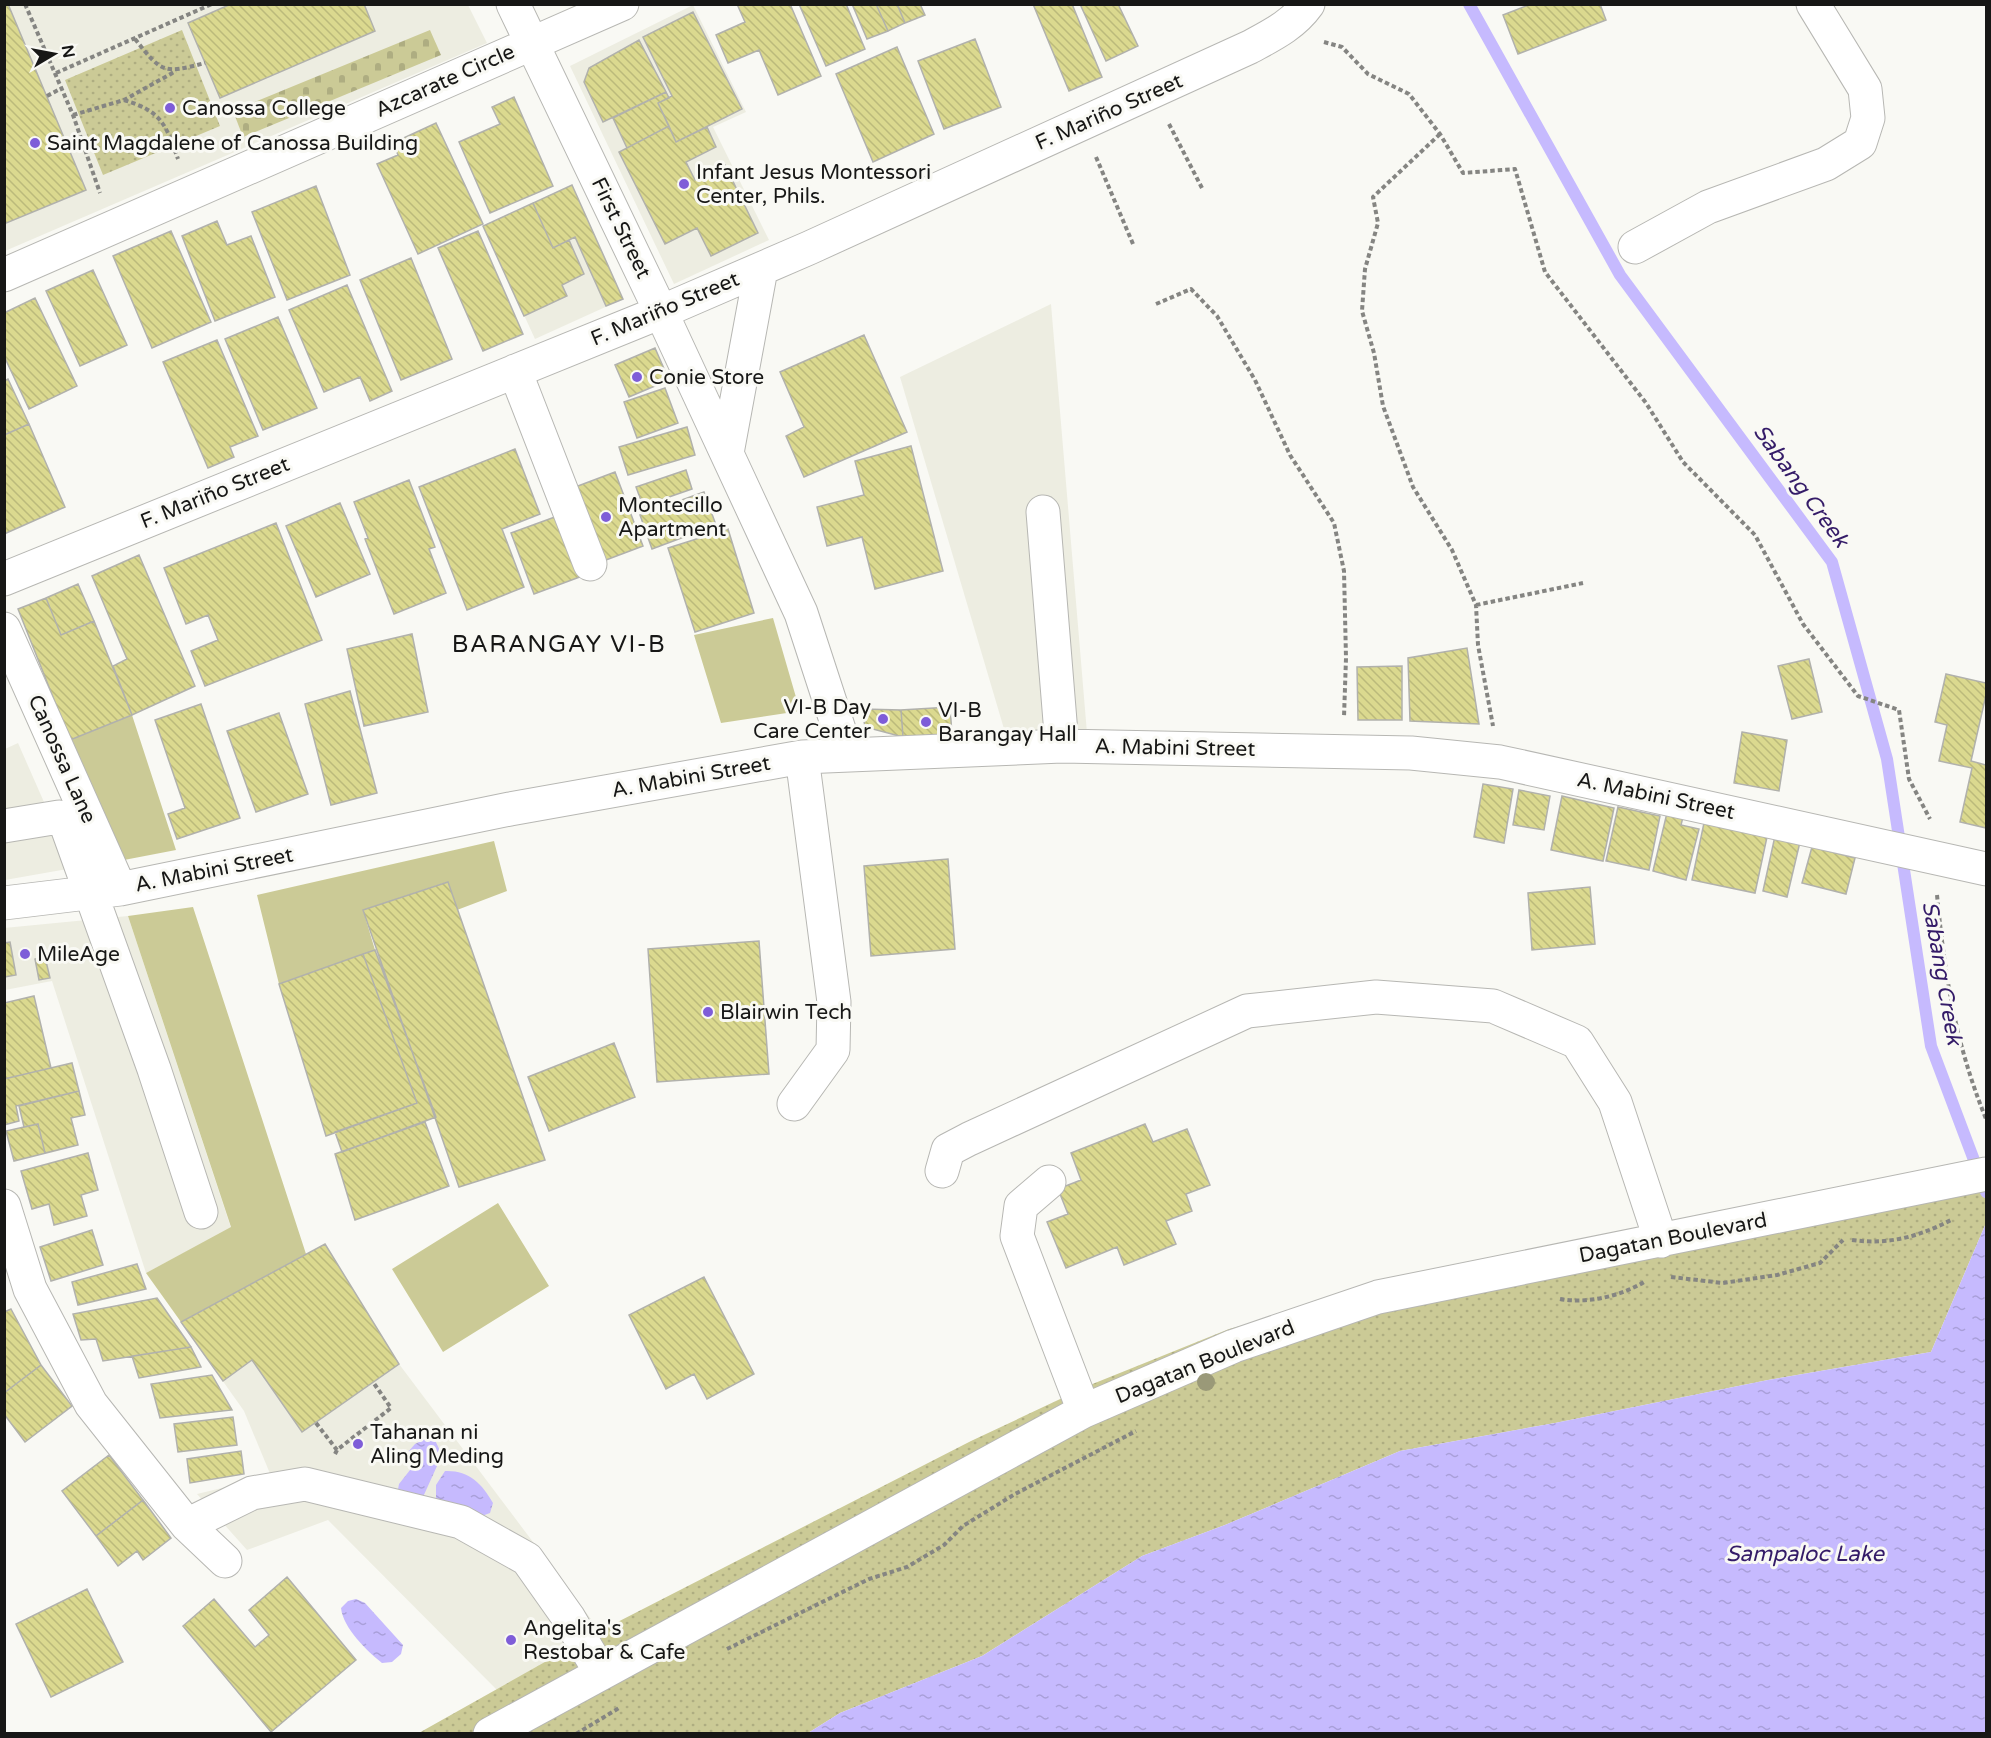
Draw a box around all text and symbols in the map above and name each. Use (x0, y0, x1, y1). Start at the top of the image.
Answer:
north arrow (24, 24, 84, 84)
street label: Azcarate Circle (371, 39, 519, 123)
text: N (57, 44, 79, 60)
street label: F. Mariño Street (1031, 68, 1187, 156)
place label: Canossa College (182, 96, 346, 121)
marker: Canossa College (163, 101, 177, 115)
place label: Saint Magdalene of Canossa Building (47, 131, 418, 156)
marker: Saint Magdalene of Canossa Building (28, 136, 42, 150)
place label: Infant Jesus Montessori Center, Phils. (696, 160, 931, 209)
street label: First Street (586, 173, 656, 283)
marker: Infant Jesus Montessori Center, Phils. (677, 177, 691, 191)
street label: F. Mariño Street (587, 267, 743, 351)
place label: Conie Store (649, 365, 764, 390)
marker: Conie Store (630, 370, 644, 384)
water label: Sabang Creek (1748, 420, 1855, 554)
street label: F. Mariño Street (137, 452, 293, 534)
place label: Montecillo Apartment (618, 493, 726, 542)
marker: Montecillo Apartment (599, 510, 613, 524)
district label: BARANGAY VI-B (452, 630, 666, 659)
street label: Canossa Lane (23, 691, 102, 827)
place label: VI-B Day Care Center (753, 695, 871, 744)
place label: VI-B Barangay Hall (938, 698, 1077, 747)
marker: VI-B Day Care Center (876, 712, 890, 726)
marker: VI-B Barangay Hall (919, 715, 933, 729)
street label: A. Mabini Street (1094, 734, 1256, 762)
street label: A. Mabini Street (610, 751, 772, 803)
street label: A. Mabini Street (1575, 767, 1737, 825)
street label: A. Mabini Street (133, 842, 295, 898)
water label: Sabang Creek (1917, 899, 1968, 1049)
place label: MileAge (37, 942, 120, 967)
marker: MileAge (18, 947, 32, 961)
place label: Blairwin Tech (720, 1000, 852, 1025)
marker: Blairwin Tech (701, 1005, 715, 1019)
street label: Dagatan Boulevard (1577, 1208, 1769, 1268)
street label: Dagatan Boulevard (1112, 1315, 1298, 1409)
place label: Tahanan ni Aling Meding (370, 1420, 504, 1469)
marker: Tahanan ni Aling Meding (351, 1437, 365, 1451)
water label: Sampaloc Lake (1726, 1541, 1886, 1567)
place label: Angelita's Restobar & Cafe (523, 1616, 685, 1665)
marker: Angelita's Restobar & Cafe (504, 1633, 518, 1647)

